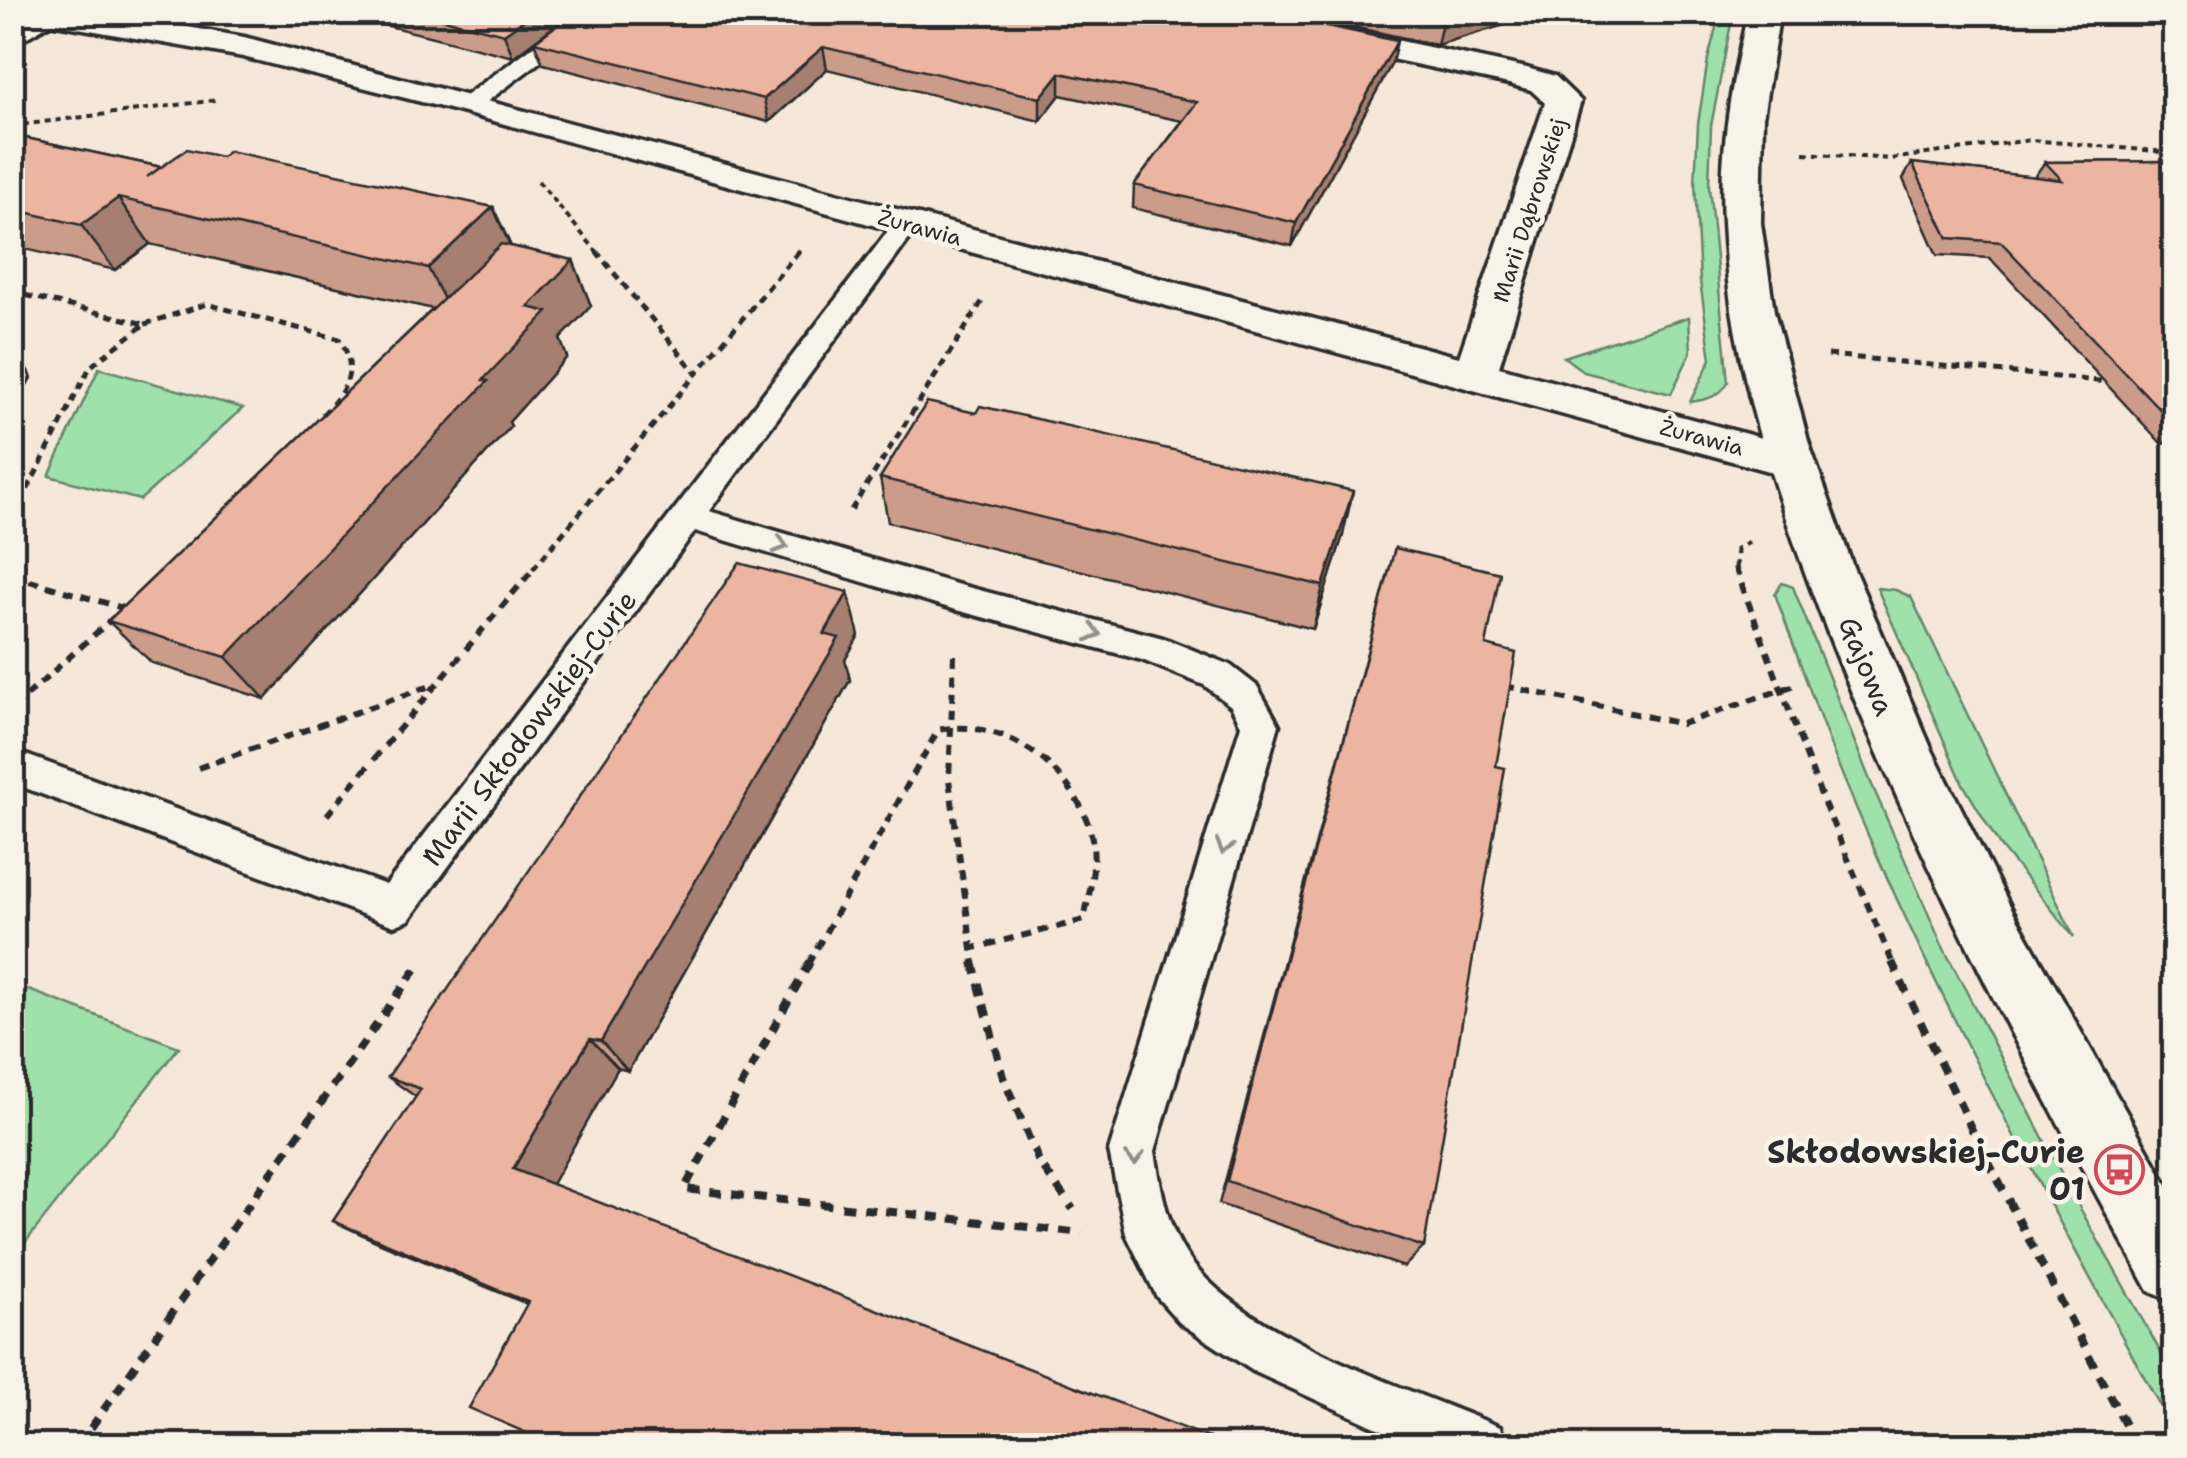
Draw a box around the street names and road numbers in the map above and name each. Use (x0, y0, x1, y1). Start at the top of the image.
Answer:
street label: Marii Dąbrowskiej (1486, 114, 1573, 306)
street label: Żurawia (875, 202, 965, 253)
street label: Żurawia (1657, 412, 1747, 463)
street label: Marii Skłodowskiej-Curie (413, 582, 645, 874)
street label: Gajowa (1830, 611, 1904, 721)

